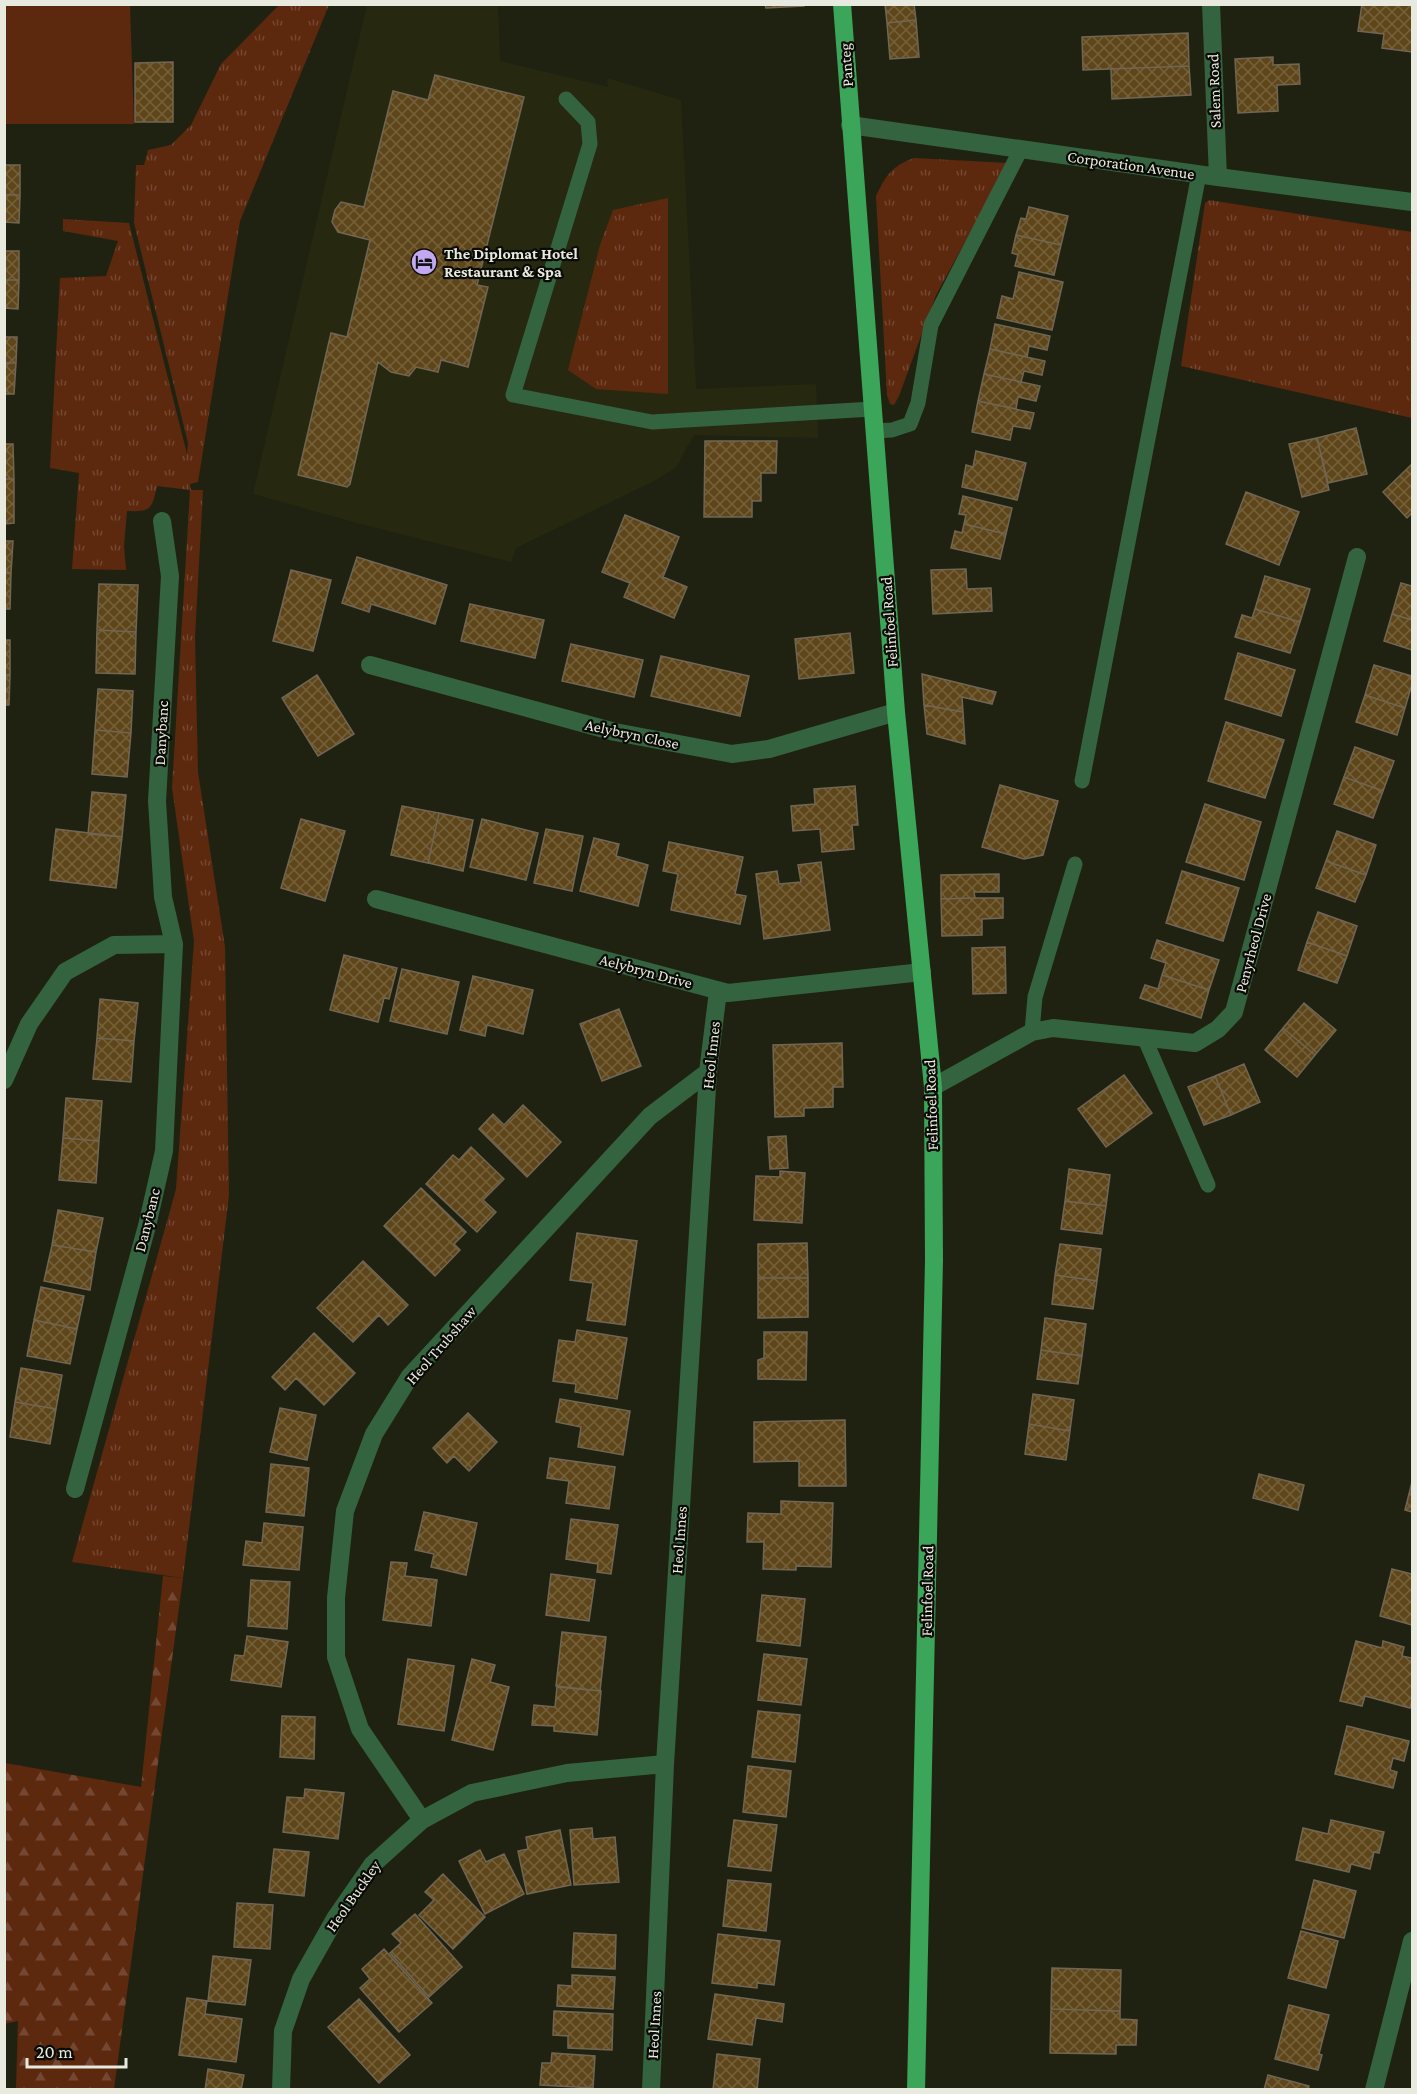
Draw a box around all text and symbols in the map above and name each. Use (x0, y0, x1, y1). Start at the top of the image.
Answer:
street label: Panteg (836, 42, 857, 87)
street label: Salem Road (1204, 53, 1224, 128)
street label: Corporation Avenue (1066, 148, 1196, 183)
place label: The Diplomat Hotel Restaurant & Spa (444, 245, 578, 280)
hotel icon: The Diplomat Hotel Restaurant & Spa (409, 247, 439, 277)
street label: Felinfoel Road (877, 576, 901, 668)
street label: Danybanc (151, 700, 172, 766)
street label: Aelybryn Close (583, 716, 680, 753)
street label: Penyrheol Drive (1232, 892, 1275, 995)
street label: Aelybryn Drive (597, 950, 694, 993)
street label: Heol Innes (699, 1020, 723, 1090)
street label: Felinfoel Road (921, 1059, 941, 1151)
street label: Danybanc (131, 1186, 164, 1254)
street label: Heol Trubshaw (403, 1302, 480, 1387)
street label: Heol Innes (668, 1505, 690, 1575)
street label: Felinfoel Road (918, 1545, 936, 1637)
street label: Heol Buckley (322, 1857, 385, 1935)
street label: Heol Innes (644, 1991, 664, 2059)
scale bar (27, 2031, 126, 2069)
text: 20 m (36, 2042, 73, 2062)

